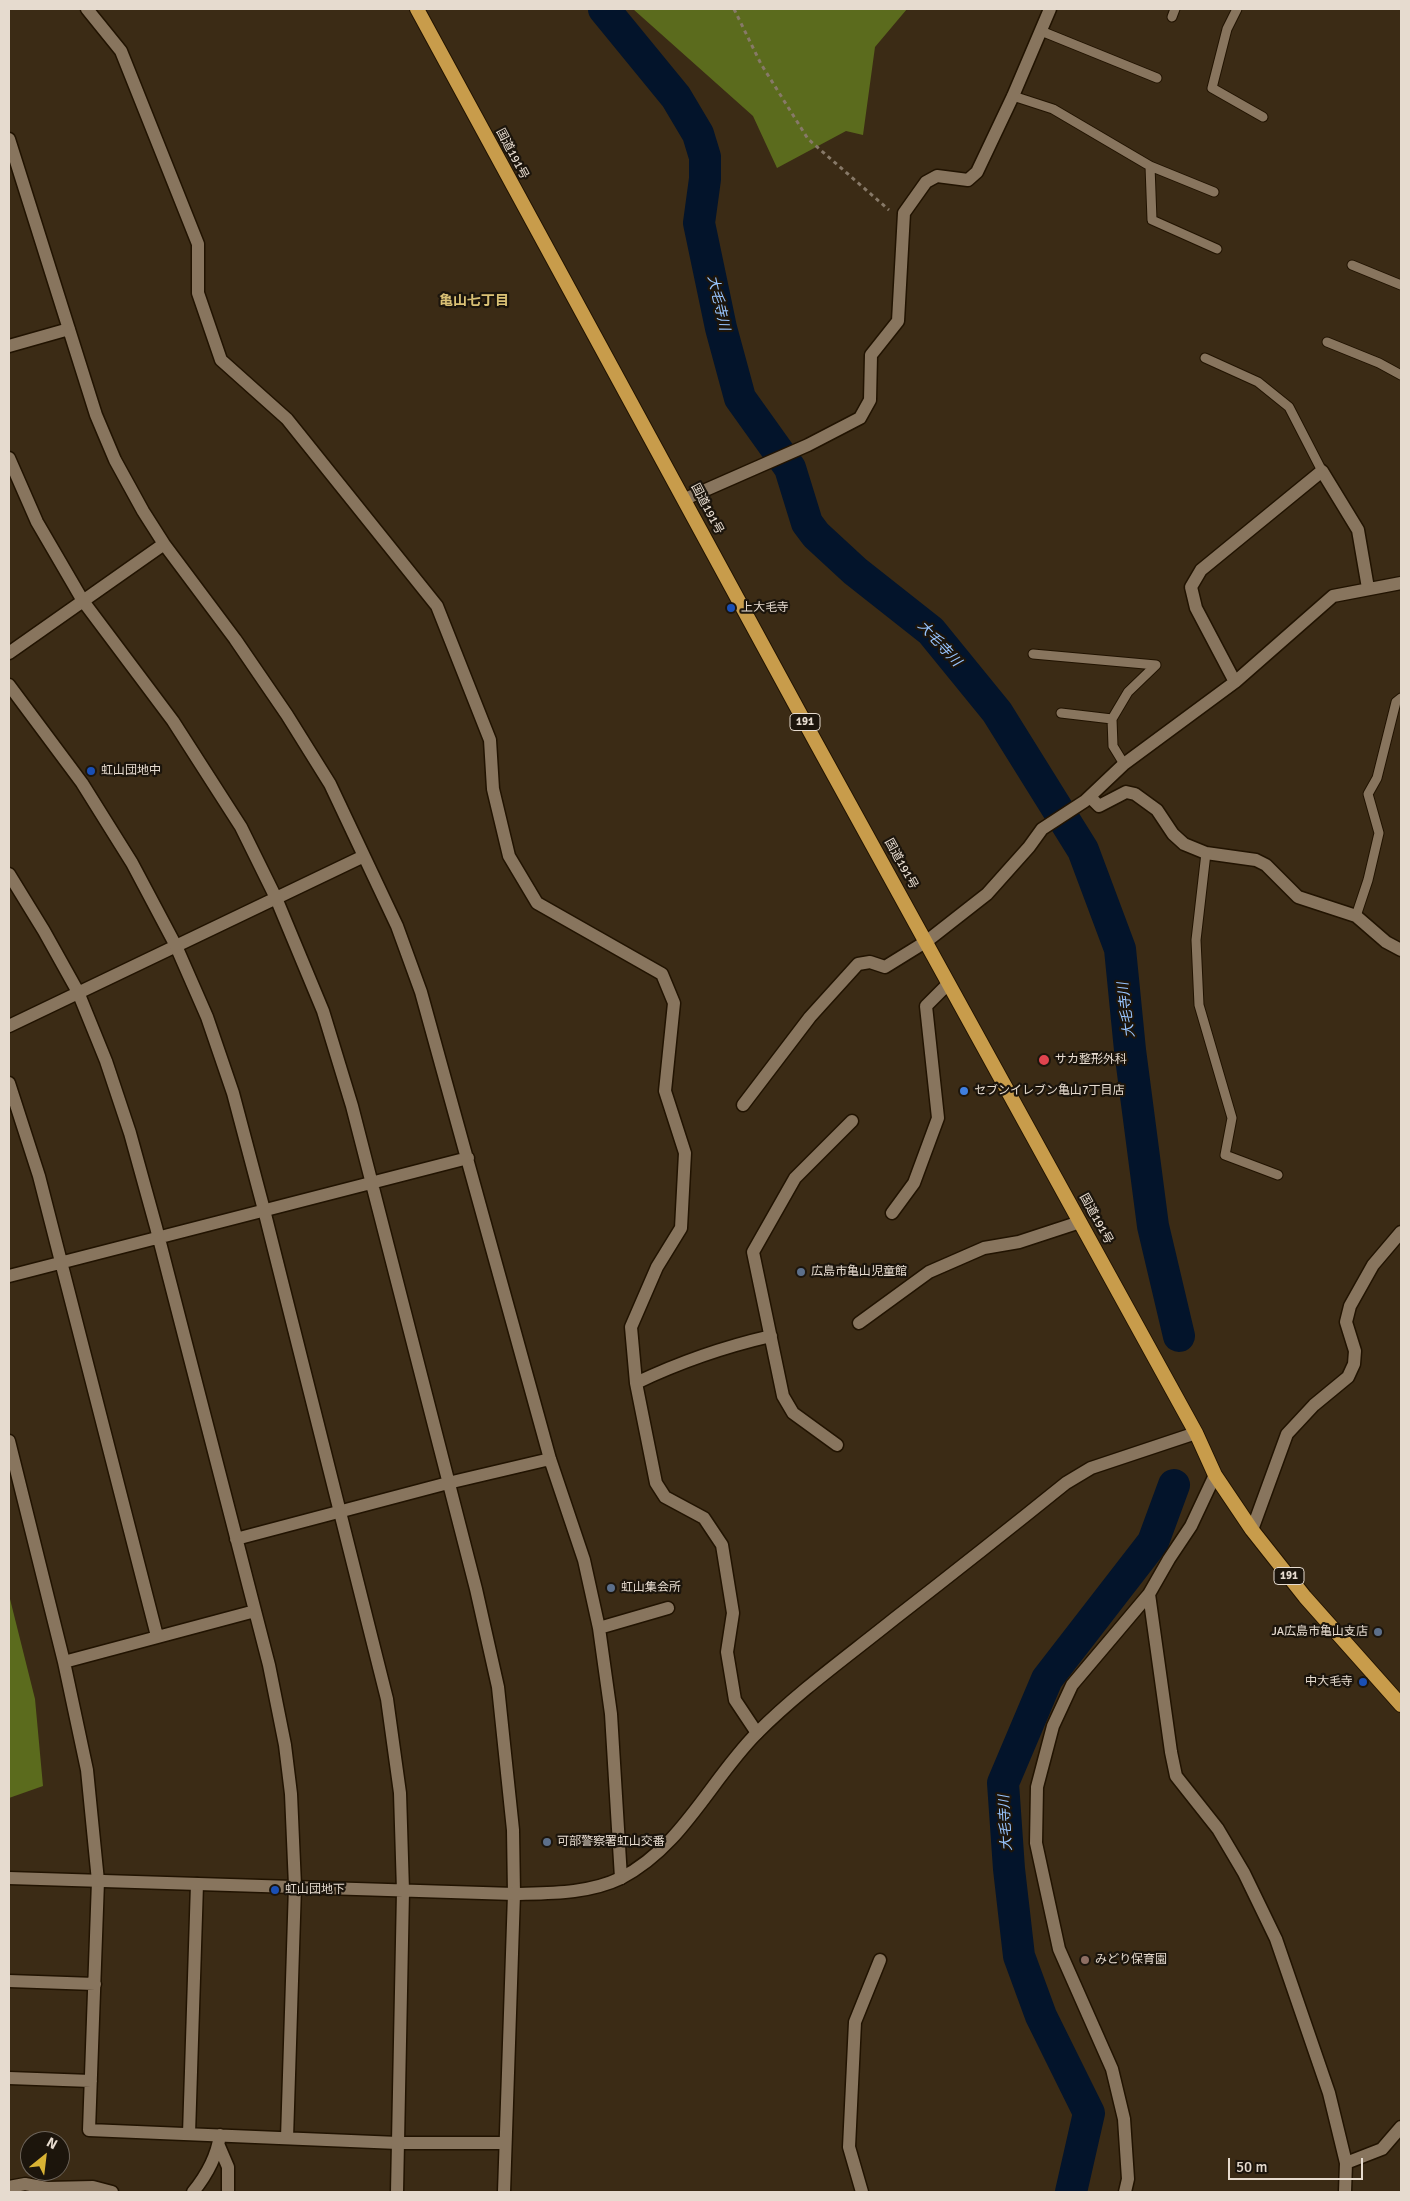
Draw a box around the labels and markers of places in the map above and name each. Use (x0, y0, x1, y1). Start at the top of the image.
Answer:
place label: 上大毛寺 (741, 601, 789, 615)
marker: 上大毛寺 (725, 602, 737, 614)
place label: 虹山団地中 (101, 764, 161, 778)
marker: 虹山団地中 (85, 765, 97, 777)
marker: サカ整形外科 (1037, 1053, 1051, 1067)
place label: サカ整形外科 (1055, 1053, 1127, 1067)
place label: セブンイレブン亀山7丁目店 (974, 1084, 1124, 1098)
marker: セブンイレブン亀山7丁目店 (958, 1085, 970, 1097)
place label: 広島市亀山児童館 (811, 1265, 907, 1279)
marker: 広島市亀山児童館 (795, 1266, 807, 1278)
place label: 虹山集会所 (621, 1581, 681, 1595)
marker: 虹山集会所 (605, 1582, 617, 1594)
place label: JA広島市亀山支店 (1272, 1625, 1368, 1639)
marker: JA広島市亀山支店 (1372, 1626, 1384, 1638)
place label: 中大毛寺 (1305, 1675, 1353, 1689)
marker: 中大毛寺 (1357, 1676, 1369, 1688)
place label: 可部警察署虹山交番 (557, 1835, 665, 1849)
marker: 可部警察署虹山交番 (541, 1836, 553, 1848)
place label: 虹山団地下 (285, 1883, 345, 1897)
marker: 虹山団地下 (269, 1884, 281, 1896)
place label: みどり保育園 (1095, 1953, 1167, 1967)
marker: みどり保育園 (1079, 1954, 1091, 1966)

